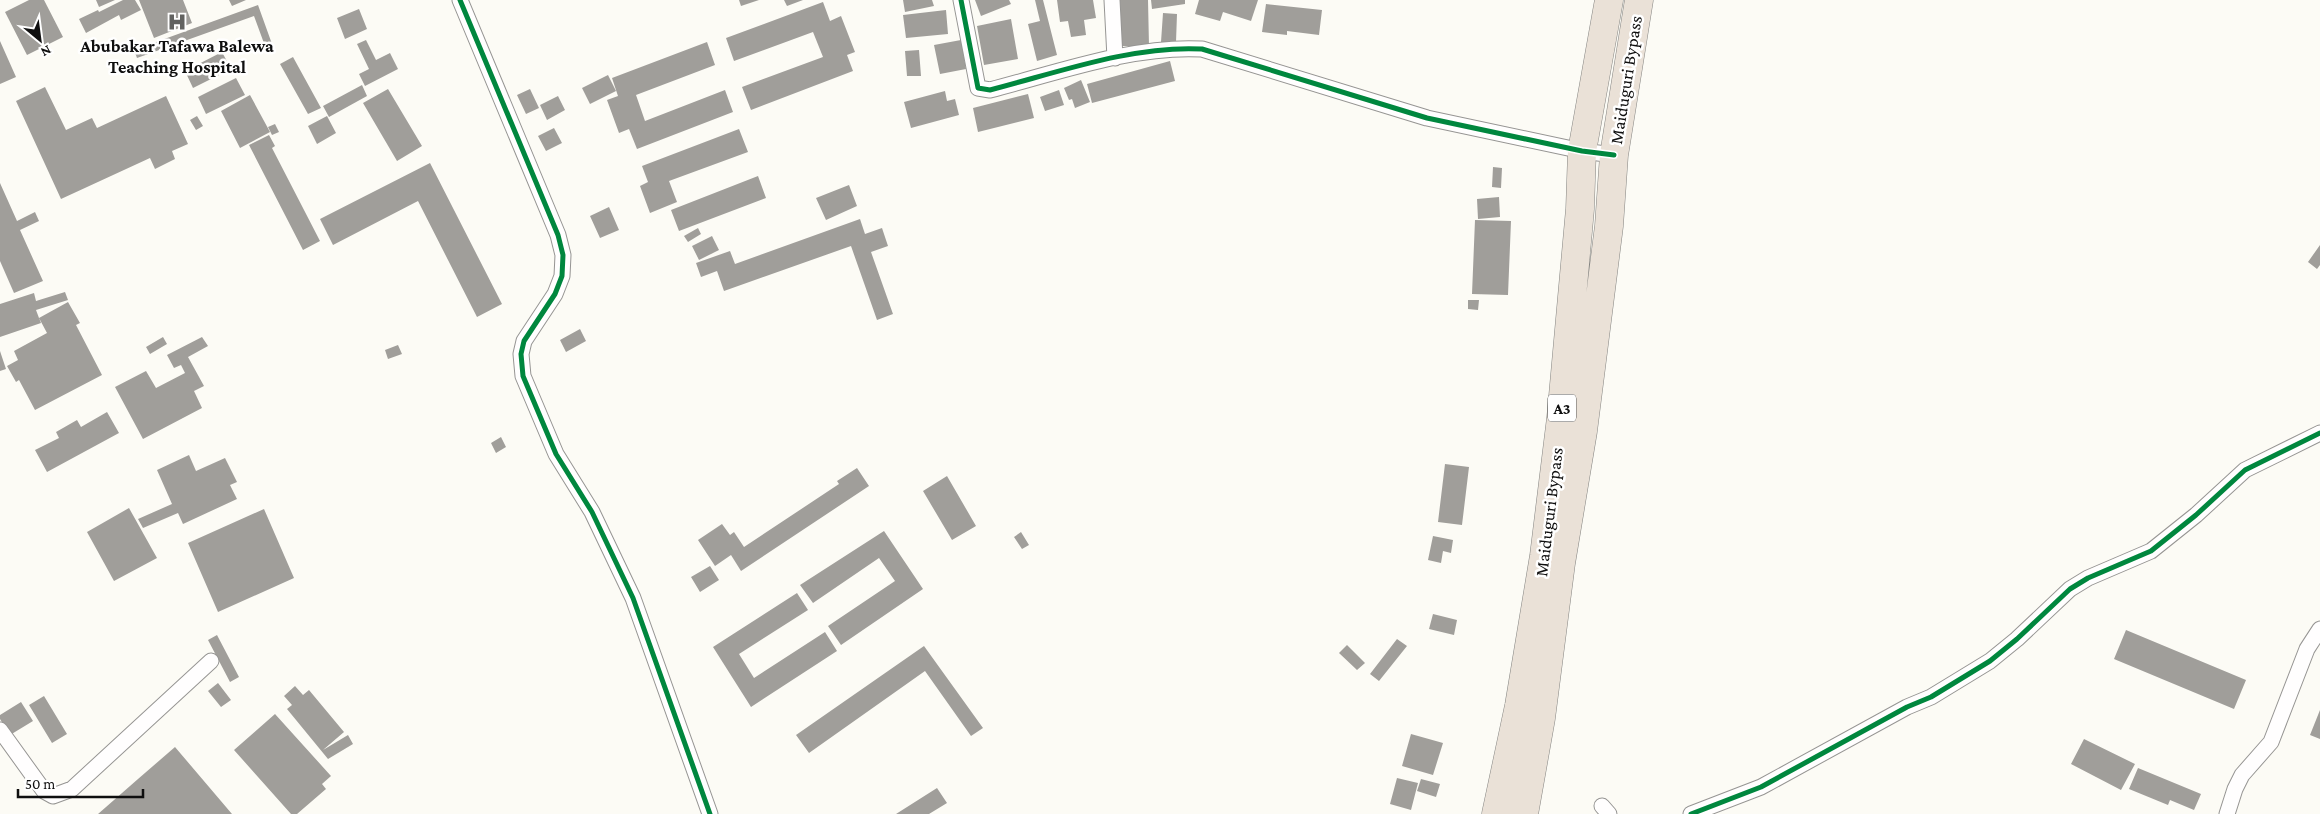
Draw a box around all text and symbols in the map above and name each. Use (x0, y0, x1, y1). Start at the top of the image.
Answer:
hospital icon: Abubakar Tafawa Balewa Teaching Hospital (166, 11, 188, 33)
street label: Maiduguri Bypass (1606, 14, 1646, 146)
north arrow (15, 15, 65, 65)
place label: Abubakar Tafawa Balewa Teaching Hospital (79, 36, 274, 77)
text: N (38, 42, 54, 61)
road number: A3 (1548, 394, 1576, 422)
street label: Maiduguri Bypass (1531, 446, 1567, 578)
scale bar (18, 766, 142, 798)
text: 50 m (25, 776, 55, 792)

